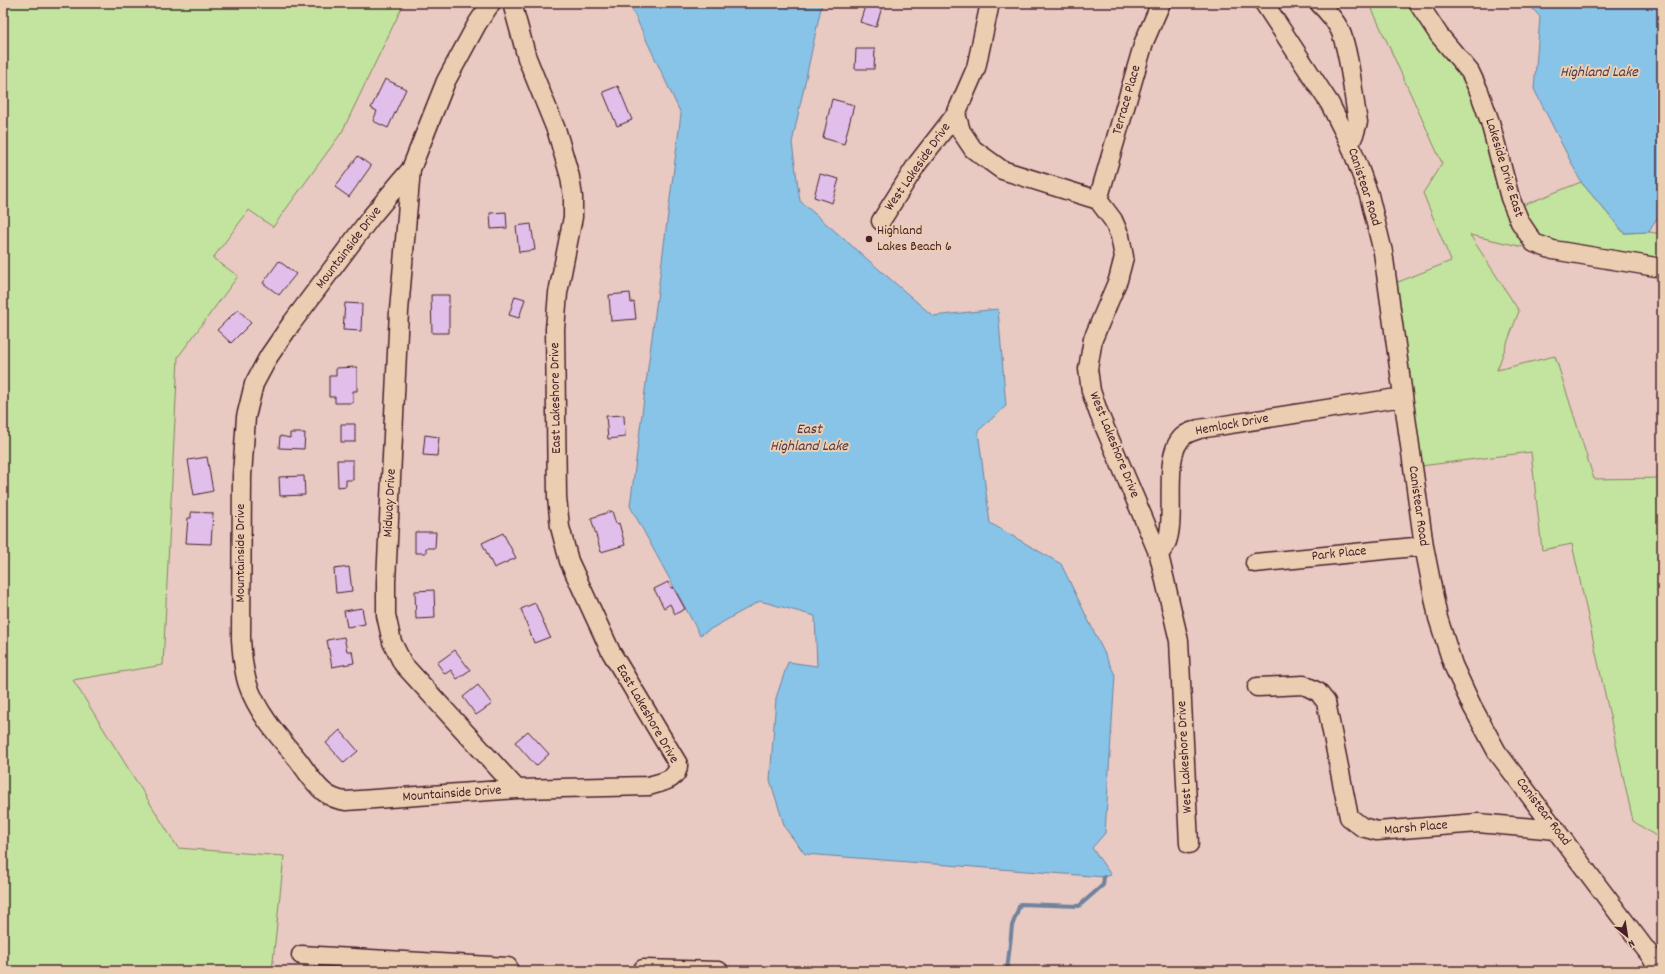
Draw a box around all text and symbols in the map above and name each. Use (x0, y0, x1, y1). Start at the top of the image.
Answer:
water label: Highland Lake (1560, 62, 1639, 84)
street label: Terrace Place (1107, 63, 1147, 137)
street label: Lakeside Drive East (1479, 116, 1529, 220)
street label: West Lakeside Drive (880, 119, 956, 215)
street label: Canistear Road (1342, 145, 1386, 229)
street label: Mountainside Drive (311, 202, 387, 294)
place label: Highland Lakes Beach 6 (877, 221, 952, 257)
marker: Highland Lakes Beach 6 (864, 234, 874, 244)
street label: East Lakeshore Drive (545, 342, 567, 454)
street label: West Lakeshore Drive (1084, 389, 1144, 501)
street label: Hemlock Drive (1194, 409, 1270, 441)
water label: East Highland Lake (770, 419, 849, 458)
street label: Canistear Road (1402, 465, 1434, 547)
street label: Midway Drive (378, 468, 402, 538)
street label: Mountainside Drive (231, 503, 251, 603)
street label: Park Place (1311, 541, 1367, 567)
street label: East Lakeshore Drive (610, 661, 684, 767)
street label: West Lakeshore Drive (1172, 700, 1198, 814)
street label: Canistear Road (1511, 774, 1575, 850)
street label: Mountainside Drive (402, 781, 502, 807)
street label: Marsh Place (1383, 815, 1449, 841)
north arrow (1607, 916, 1647, 956)
text: N (1624, 935, 1637, 951)

